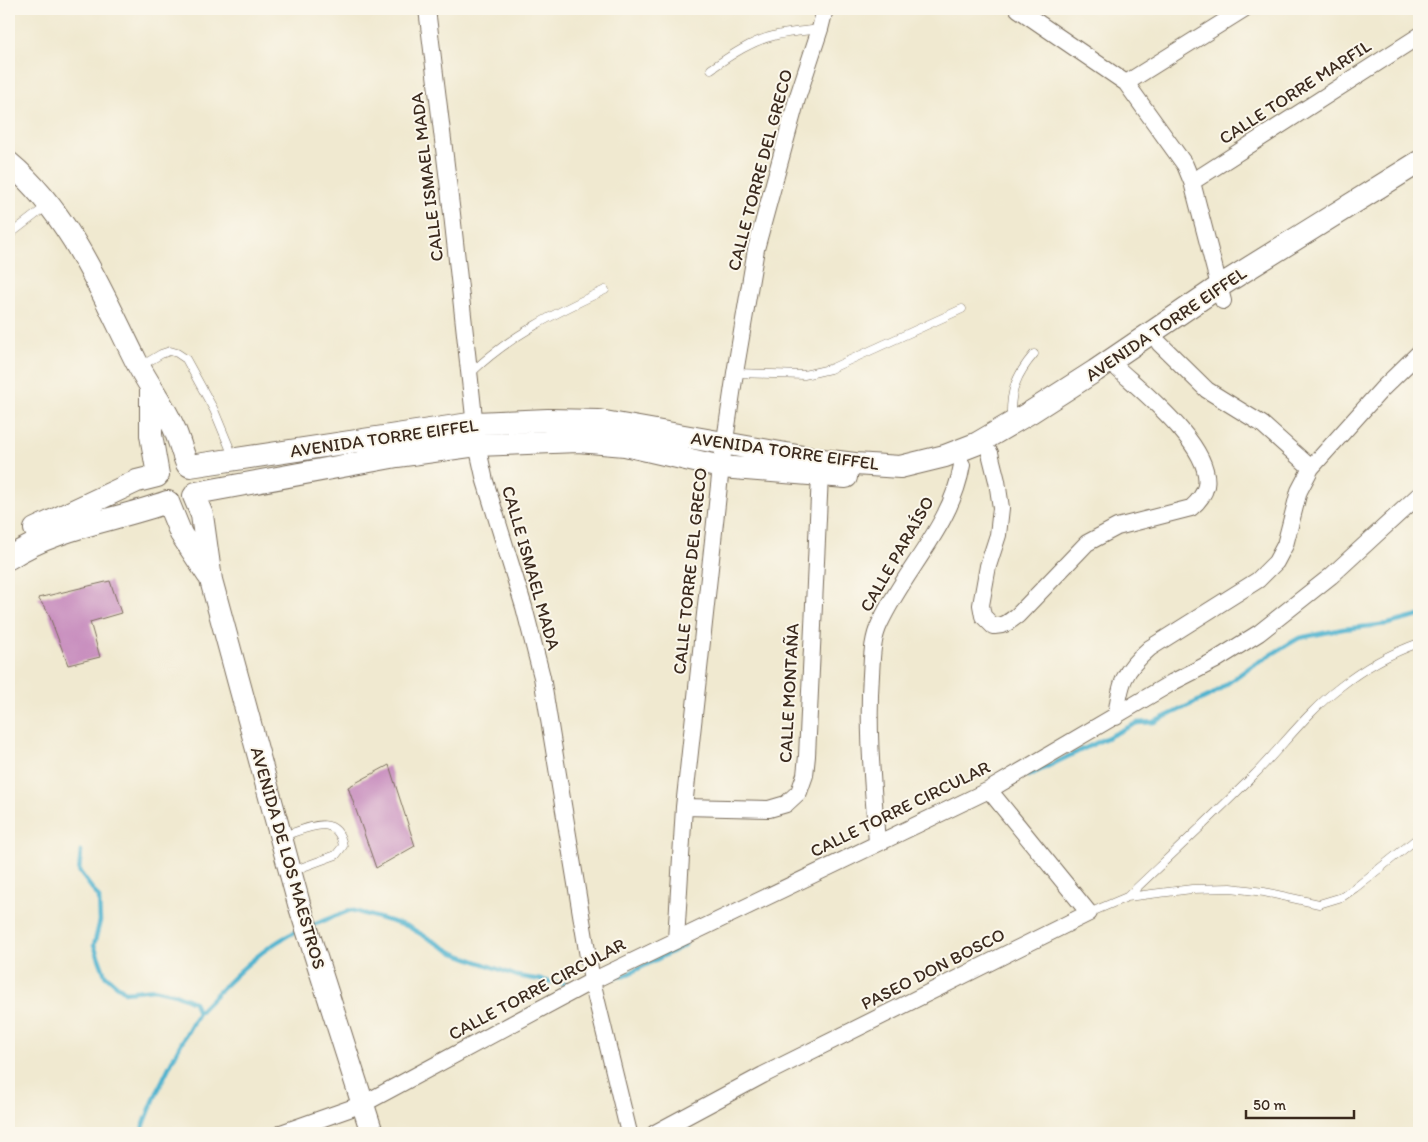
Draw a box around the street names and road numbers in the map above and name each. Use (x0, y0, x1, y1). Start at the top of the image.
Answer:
street label: CALLE TORRE MARFIL (1215, 35, 1375, 149)
street label: CALLE TORRE DEL GRECO (722, 67, 798, 273)
street label: CALLE ISMAEL MADA (406, 91, 448, 263)
street label: AVENIDA TORRE EIFFEL (1081, 262, 1251, 386)
street label: AVENIDA TORRE EIFFEL (289, 414, 479, 462)
street label: AVENIDA TORRE EIFFEL (690, 427, 880, 475)
street label: CALLE TORRE DEL GRECO (668, 467, 712, 675)
street label: CALLE ISMAEL MADA (497, 483, 565, 653)
street label: CALLE PARAÍSO (855, 492, 939, 616)
street label: CALLE MONTAÑA (774, 622, 804, 763)
street label: AVENIDA DE LOS MAESTROS (246, 744, 330, 972)
street label: CALLE TORRE CIRCULAR (806, 756, 994, 862)
street label: PASEO DON BOSCO (857, 923, 1009, 1015)
street label: CALLE TORRE CIRCULAR (445, 933, 629, 1045)

